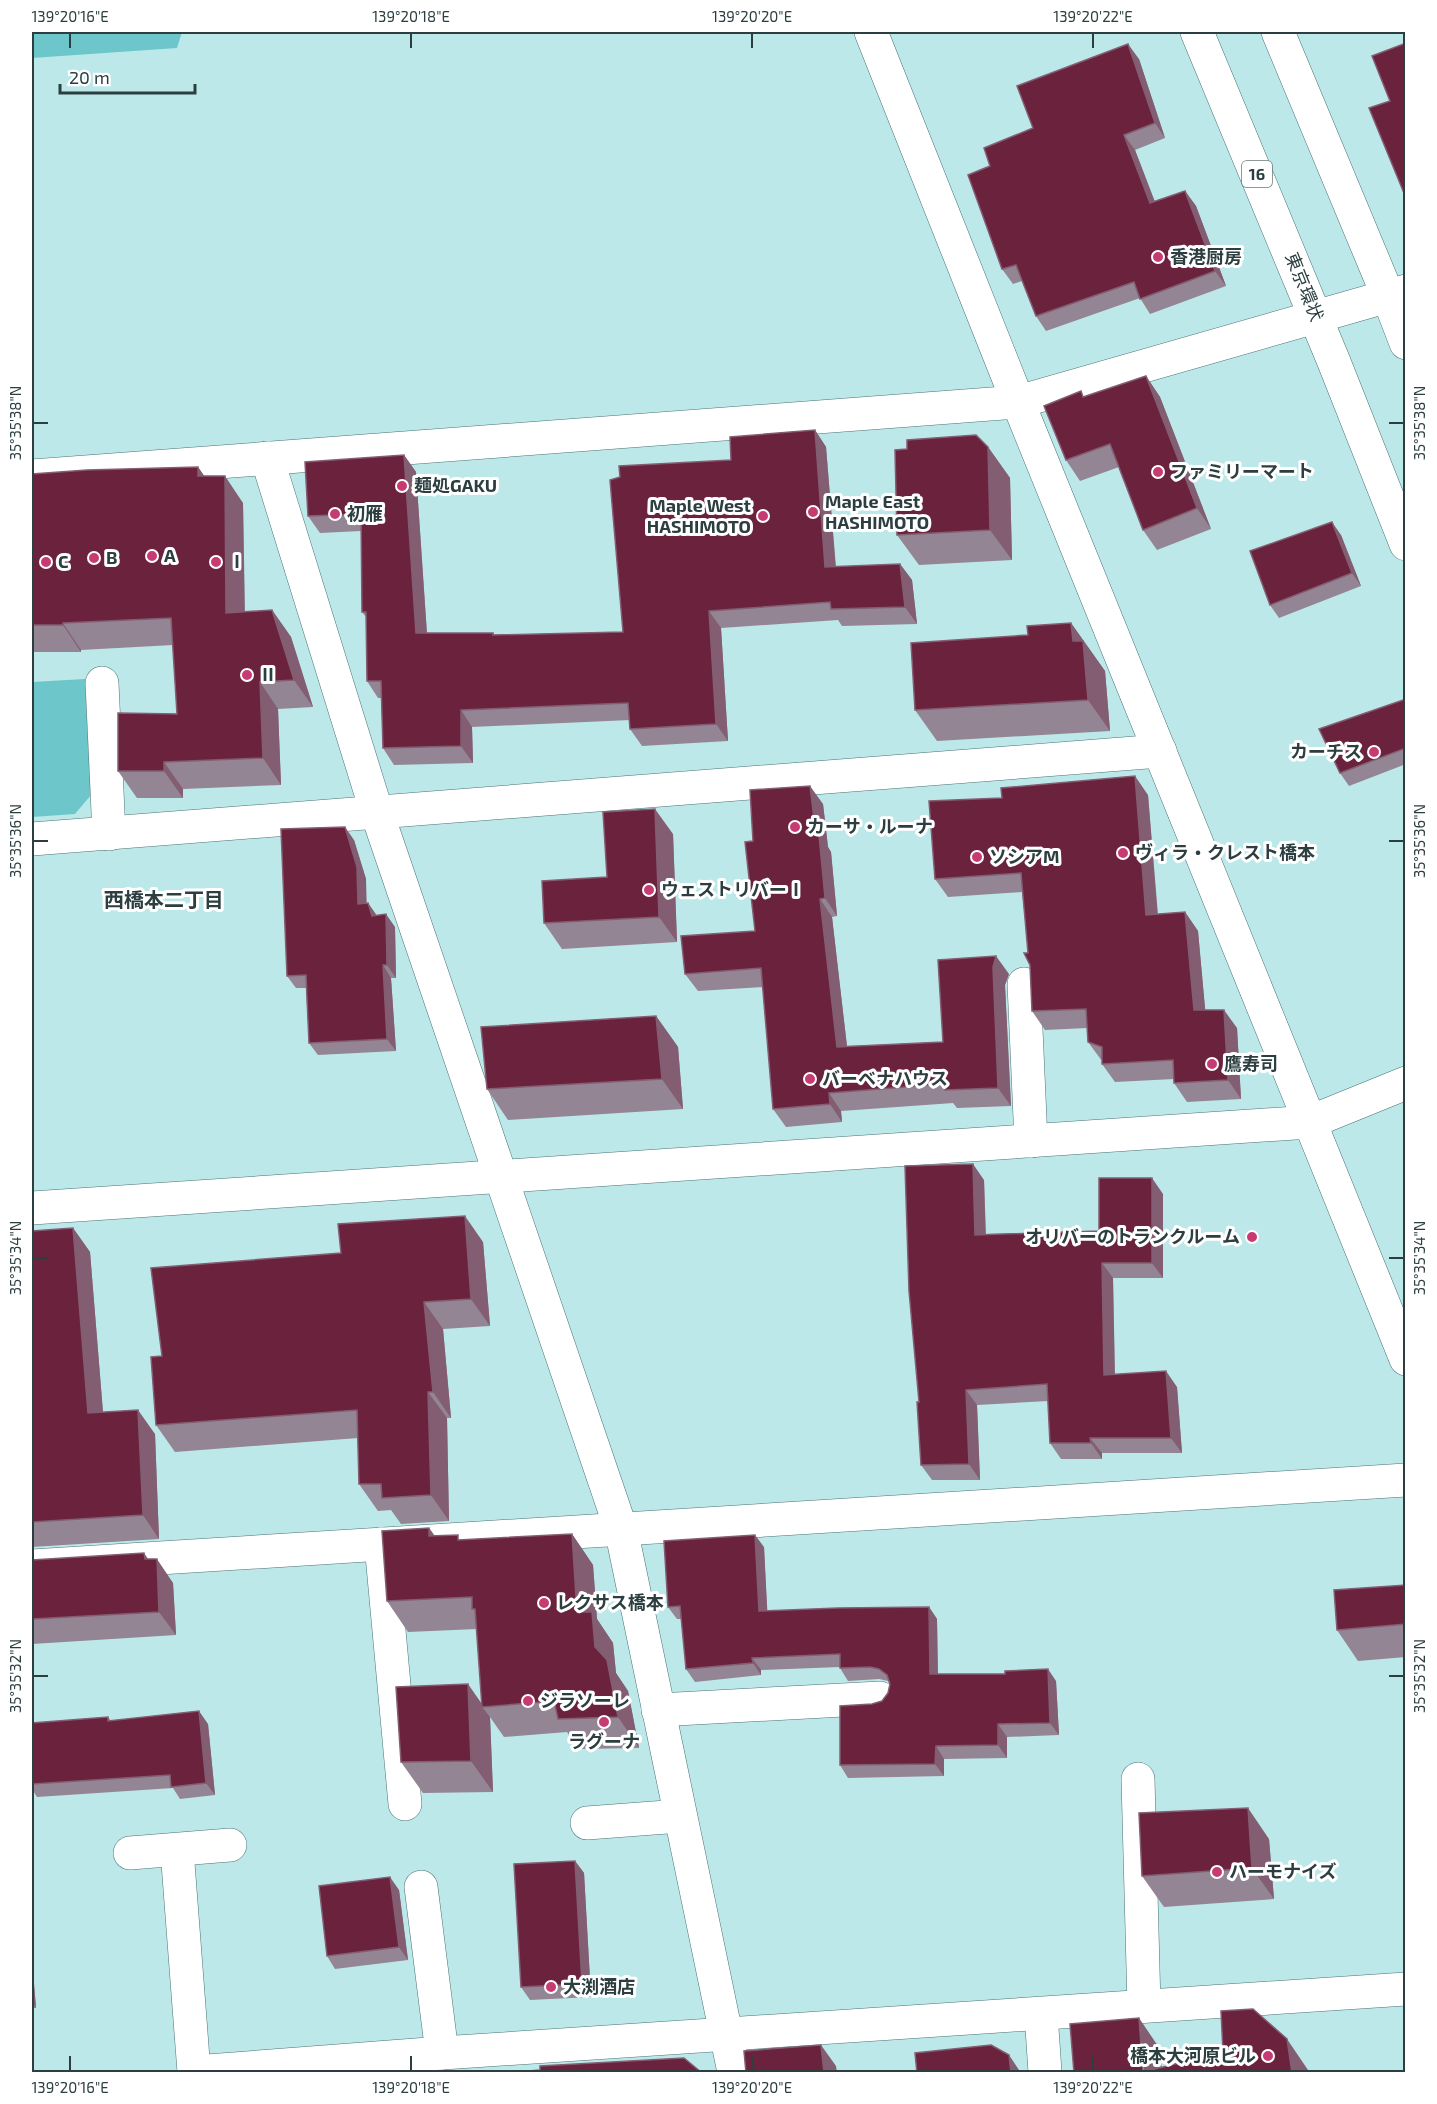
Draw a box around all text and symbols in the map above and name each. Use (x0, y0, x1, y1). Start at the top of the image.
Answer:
text: 139°20'16"E (31, 7, 109, 25)
text: 139°20'18"E (372, 7, 450, 25)
text: 139°20'20"E (712, 7, 792, 25)
text: 139°20'22"E (1053, 7, 1133, 25)
scale bar (60, 57, 195, 95)
text: 20 m (69, 66, 110, 88)
road number: 16 (1242, 161, 1272, 187)
place label: 香港厨房 (1170, 245, 1242, 267)
street label: 東京環状 (1281, 249, 1329, 324)
marker: 香港厨房 (1151, 250, 1165, 264)
text: 35°35'38"N (6, 386, 24, 460)
text: 35°35'38"N (1410, 386, 1428, 460)
place label: ファミリーマート (1170, 460, 1314, 482)
marker: ファミリーマート (1151, 465, 1165, 479)
place label: 麺処GAKU (414, 474, 497, 496)
marker: 麺処GAKU (395, 479, 409, 493)
place label: Maple East HASHIMOTO (825, 490, 929, 533)
place label: Maple West HASHIMOTO (647, 494, 752, 537)
place label: 初雁 (347, 502, 383, 524)
marker: Maple East HASHIMOTO (806, 505, 820, 519)
marker: 初雁 (328, 507, 342, 521)
marker: Maple West HASHIMOTO (756, 509, 770, 523)
place label: A (164, 544, 176, 566)
place label: B (106, 546, 118, 568)
marker: A (145, 549, 159, 563)
place label: C (58, 550, 69, 572)
place label: Ⅰ (228, 550, 246, 572)
marker: B (87, 551, 101, 565)
marker: C (39, 555, 53, 569)
marker: Ⅰ (209, 555, 223, 569)
place label: Ⅱ (259, 663, 277, 685)
marker: Ⅱ (240, 668, 254, 682)
place label: カーチス (1290, 740, 1362, 762)
marker: カーチス (1367, 745, 1381, 759)
text: 35°35'36"N (6, 804, 24, 878)
text: 35°35'36"N (1410, 804, 1428, 878)
place label: カーサ・ルーナ (807, 815, 933, 837)
marker: カーサ・ルーナ (788, 820, 802, 834)
place label: ヴィラ・クレスト橋本 (1135, 841, 1315, 863)
place label: ソシアM (989, 845, 1059, 867)
marker: ヴィラ・クレスト橋本 (1116, 846, 1130, 860)
marker: ソシアM (970, 850, 984, 864)
place label: ウェストリバーⅠ (661, 878, 805, 900)
marker: ウェストリバーⅠ (642, 883, 656, 897)
district label: 西橋本二丁目 (104, 887, 224, 911)
place label: 鷹寿司 (1224, 1052, 1278, 1074)
marker: 鷹寿司 (1205, 1057, 1219, 1071)
place label: バーベナハウス (822, 1067, 948, 1089)
marker: バーベナハウス (803, 1072, 817, 1086)
text: 35°35'34"N (6, 1221, 24, 1295)
text: 35°35'34"N (1410, 1221, 1428, 1295)
place label: オリバーのトランクルーム (1025, 1225, 1240, 1247)
marker: オリバーのトランクルーム (1245, 1230, 1259, 1244)
place label: レクサス橋本 (556, 1591, 664, 1613)
marker: レクサス橋本 (537, 1596, 551, 1610)
text: 35°35'32"N (6, 1639, 24, 1713)
text: 35°35'32"N (1410, 1639, 1428, 1713)
place label: ジラソーレ (540, 1689, 630, 1711)
marker: ジラソーレ (521, 1694, 535, 1708)
marker: ラグーナ (597, 1715, 611, 1729)
place label: ラグーナ (568, 1730, 640, 1752)
place label: ハーモナイズ (1229, 1860, 1336, 1882)
marker: ハーモナイズ (1210, 1865, 1224, 1879)
place label: 大渕酒店 (563, 1975, 635, 1997)
marker: 大渕酒店 (544, 1980, 558, 1994)
place label: 橋本大河原ビル (1130, 2044, 1256, 2066)
marker: 橋本大河原ビル (1261, 2049, 1275, 2063)
text: 139°20'16"E (31, 2078, 109, 2096)
text: 139°20'18"E (372, 2078, 450, 2096)
text: 139°20'20"E (712, 2078, 792, 2096)
text: 139°20'22"E (1053, 2078, 1133, 2096)

